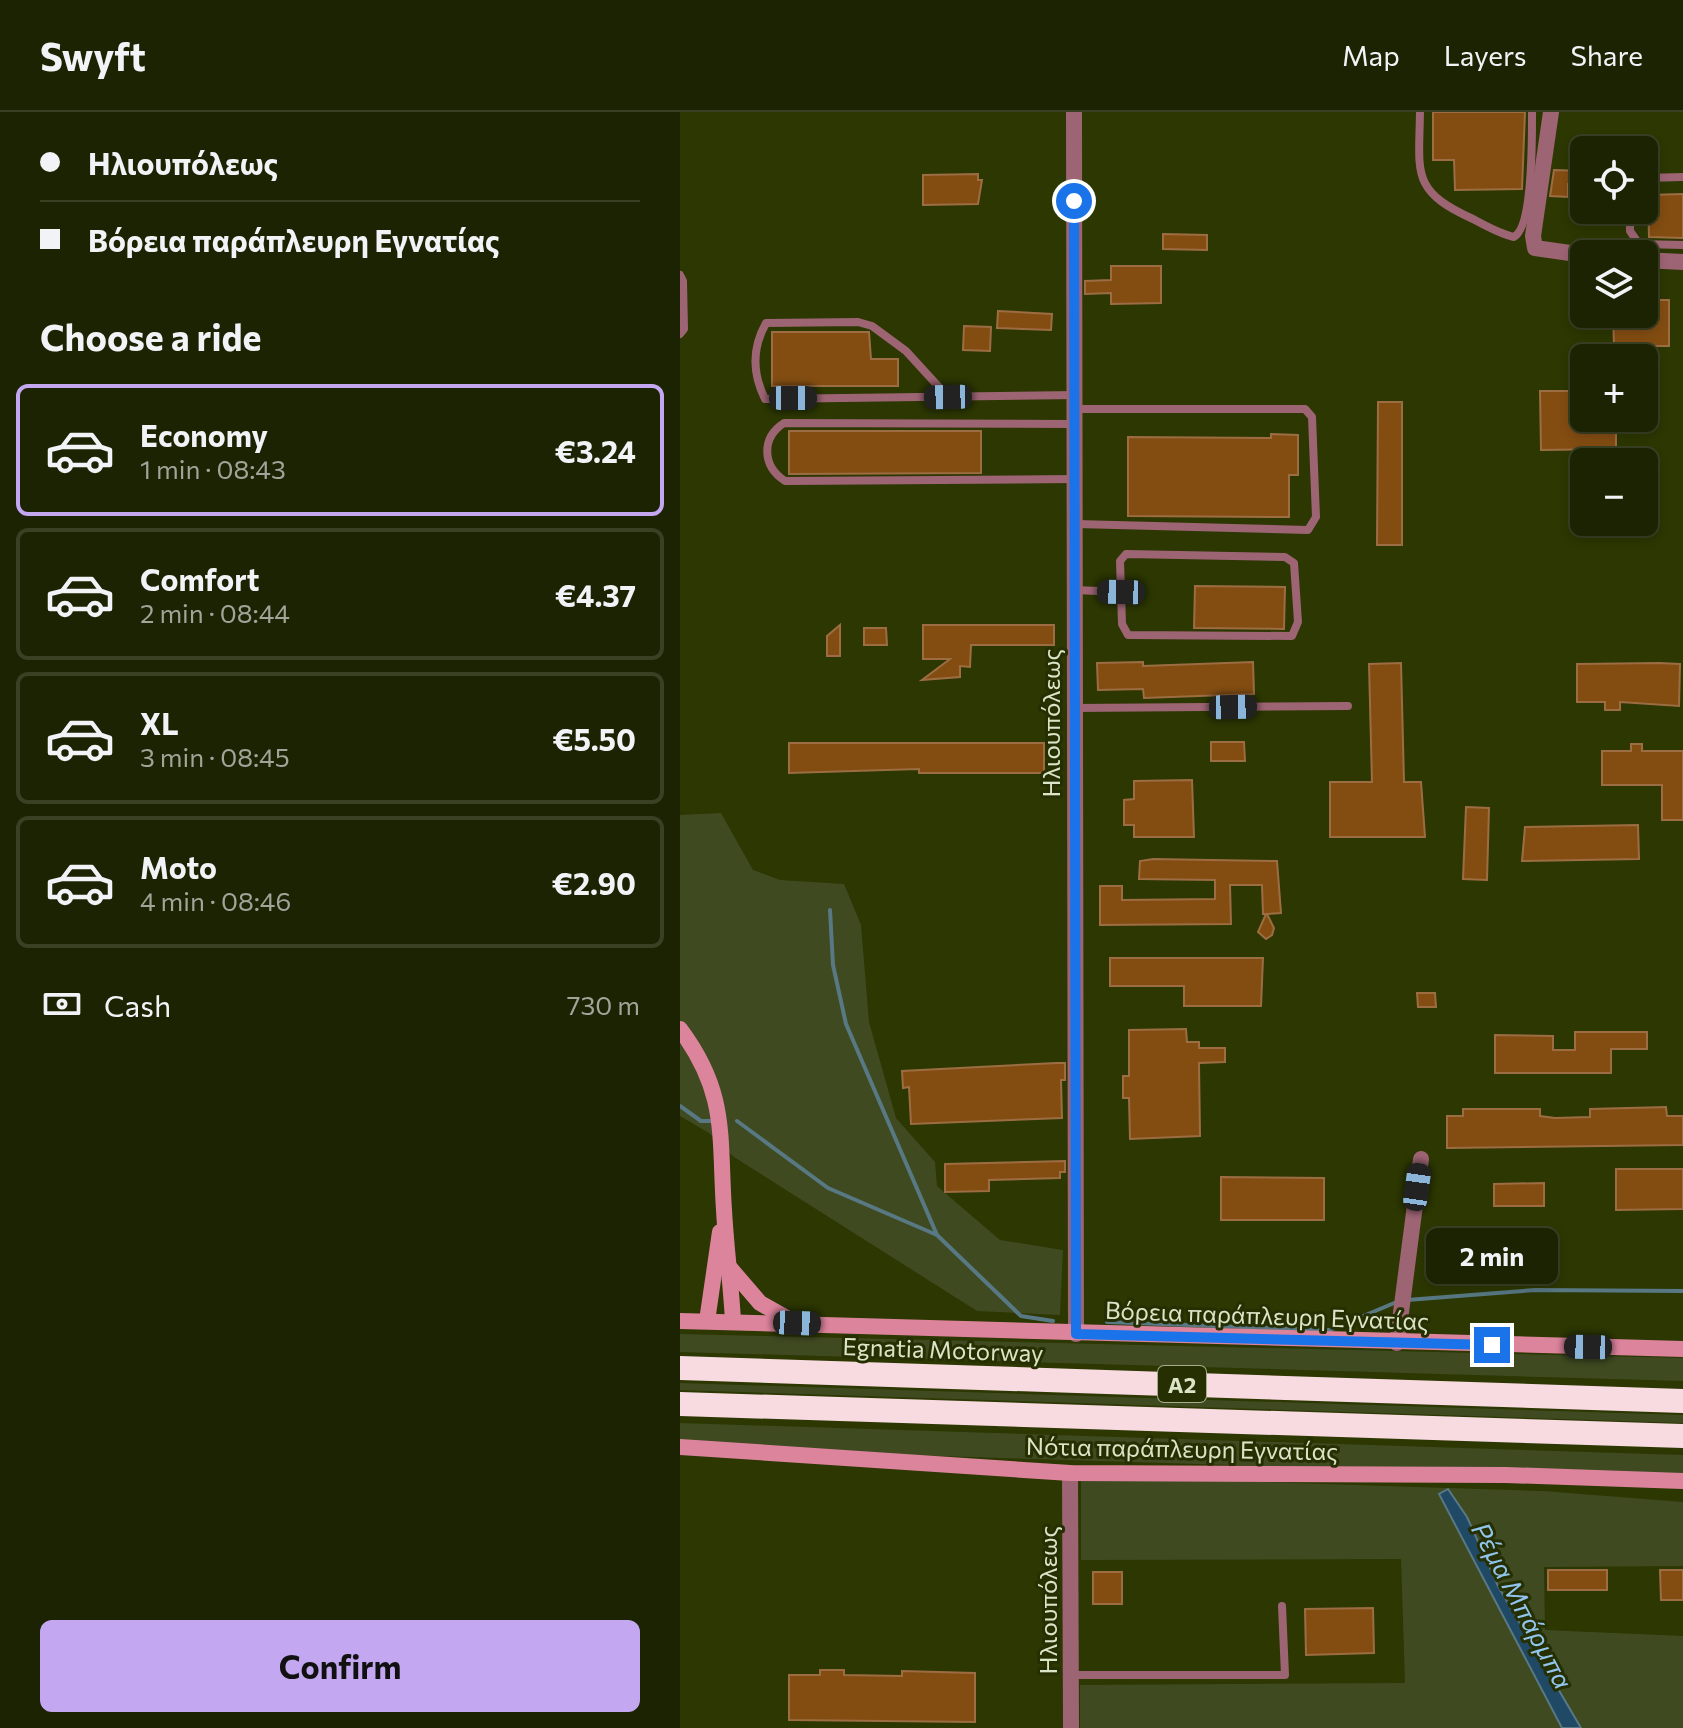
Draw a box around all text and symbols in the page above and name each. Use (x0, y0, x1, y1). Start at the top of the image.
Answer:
text: Swyft (40, 32, 146, 79)
text: Map (1342, 38, 1400, 72)
text: Layers (1444, 38, 1526, 72)
text: Share (1570, 38, 1643, 72)
map controls (1570, 136, 1658, 536)
button: locate (1570, 136, 1658, 224)
text: Ηλιουπόλεως (88, 144, 278, 181)
route start (1056, 183, 1092, 219)
text: Βόρεια παράπλευρη Εγνατίας (88, 221, 500, 258)
button: layers (1570, 240, 1658, 328)
text: Choose a ride (40, 314, 261, 358)
button: + (1570, 344, 1658, 432)
car (924, 385, 972, 409)
car (769, 386, 817, 410)
icon: car (44, 414, 116, 486)
text: Economy (140, 416, 268, 453)
text: €3.24 (555, 432, 636, 469)
button: − (1570, 448, 1658, 536)
text: 1 min · 08:43 (140, 453, 286, 484)
icon: car (44, 558, 116, 630)
text: Comfort (140, 560, 259, 597)
text: €4.37 (555, 576, 636, 613)
car (1097, 580, 1145, 604)
text: 2 min · 08:44 (140, 597, 290, 628)
street label: Ηλιουπόλεως (1036, 649, 1065, 797)
car (1209, 695, 1257, 719)
icon: car (44, 702, 116, 774)
text: XL (140, 704, 179, 741)
text: €5.50 (552, 720, 636, 757)
text: 3 min · 08:45 (140, 741, 290, 772)
icon: car (44, 846, 116, 918)
text: Moto (140, 848, 217, 885)
text: €2.90 (552, 864, 636, 901)
text: 4 min · 08:46 (140, 885, 291, 916)
icon: cash (40, 982, 84, 1026)
text: Cash (104, 986, 171, 1023)
text: 730 m (567, 989, 640, 1020)
car (1402, 1162, 1432, 1212)
callout: 2 min (1426, 1229, 1558, 1285)
text: 2 min (1460, 1240, 1524, 1271)
street label: Βόρεια παράπλευρη Εγνατίας (1105, 1295, 1429, 1335)
car (773, 1310, 821, 1336)
route end (1474, 1327, 1510, 1363)
street label: Egnatia Motorway (842, 1331, 1044, 1367)
car (1564, 1335, 1612, 1359)
road number: Α2 (1158, 1366, 1206, 1402)
street label: Νότια παράπλευρη Εγνατίας (1026, 1431, 1338, 1465)
water label: Ρέμα Μπάρμπα (1466, 1516, 1580, 1694)
street label: Ηλιουπόλεως (1033, 1526, 1062, 1674)
button: Confirm (40, 1620, 640, 1712)

